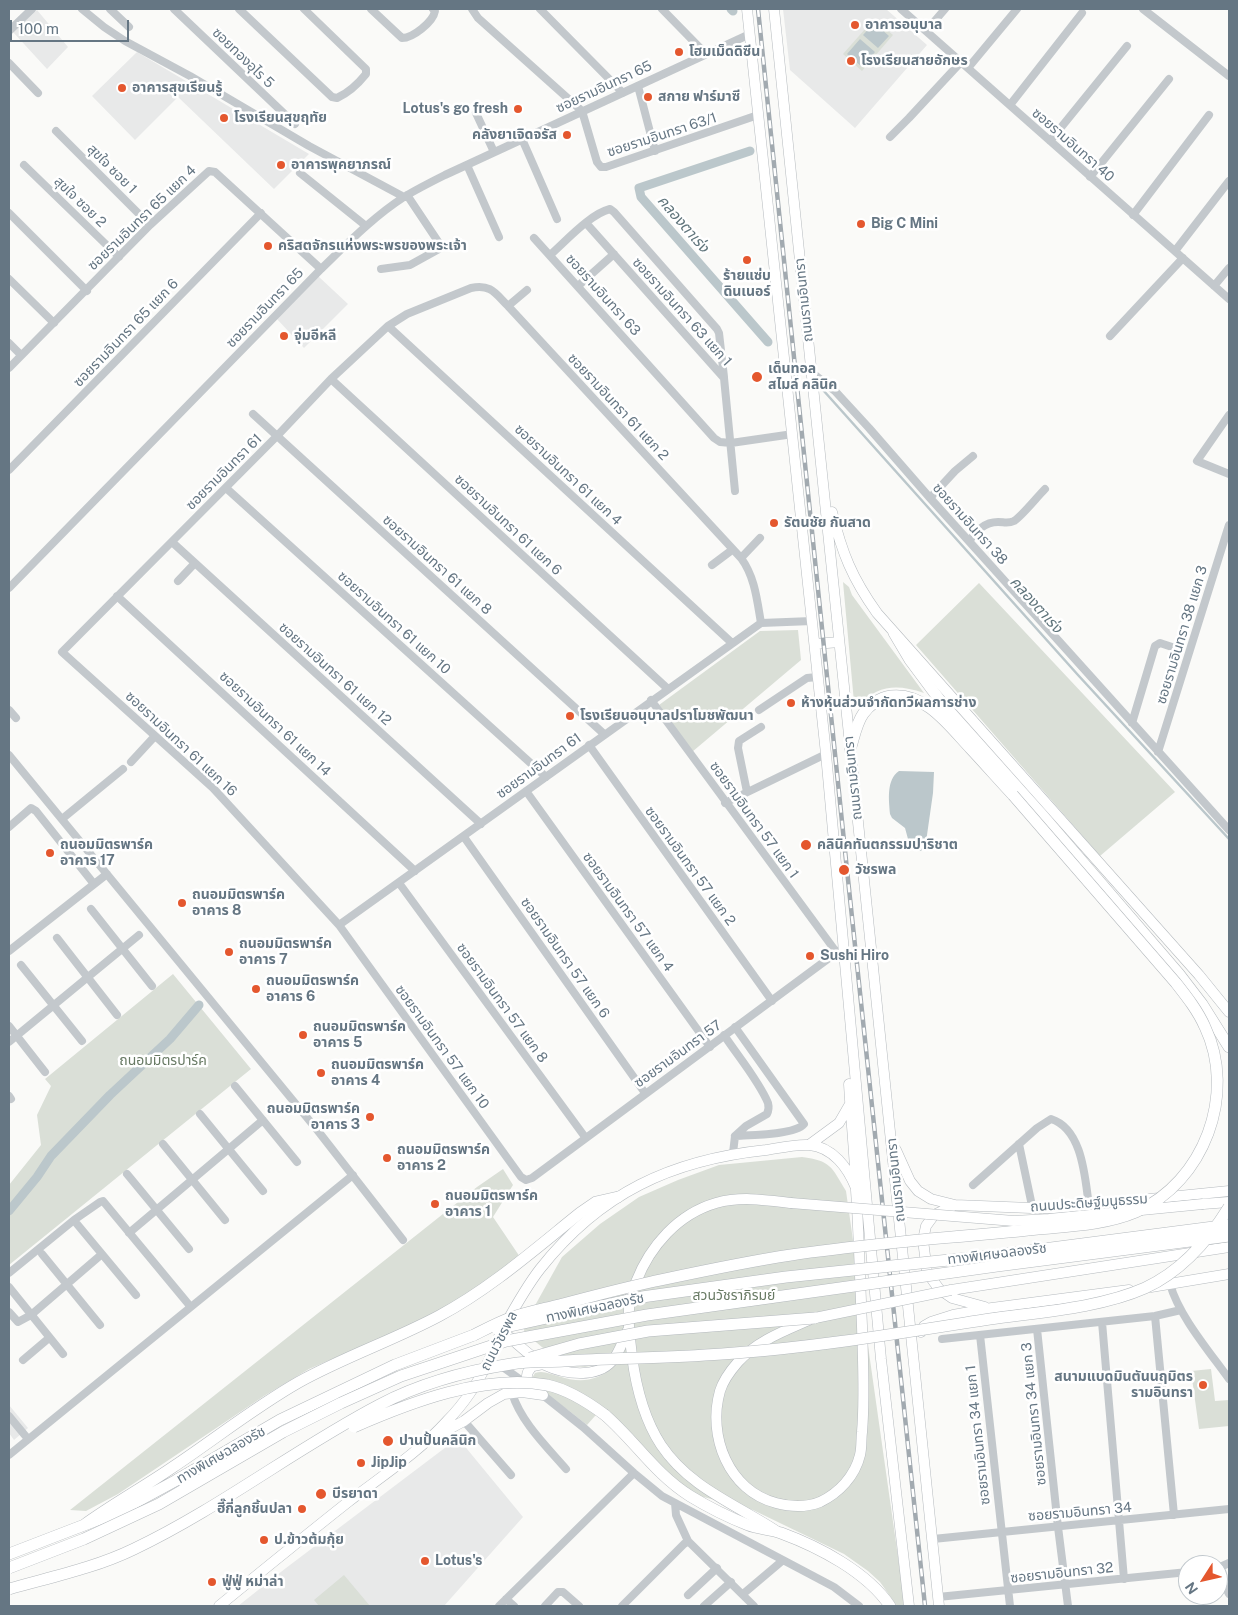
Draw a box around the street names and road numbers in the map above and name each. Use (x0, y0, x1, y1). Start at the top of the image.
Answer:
street label: ซอยทองอุไร 5 (209, 24, 277, 92)
street label: ซอยรามอินทรา 65 (553, 57, 655, 117)
street label: ซอยรามอินทรา 40 (1028, 105, 1118, 185)
street label: ซอยรามอินทรา 63/1 (605, 109, 719, 161)
street label: สุขใจ ซอย 1 (84, 141, 140, 197)
street label: ซอยรามอินทรา 65 แยก 4 (84, 162, 200, 274)
street label: สุขใจ ซอย 2 (50, 173, 110, 231)
street label: ซอยรามอินทรา 63 (562, 251, 644, 339)
street label: ซอยรามอินทรา 63 แยก 1 (629, 254, 735, 370)
street label: ถนนรามอินทรา (791, 257, 817, 343)
street label: ซอยรามอินทรา 65 (223, 265, 307, 351)
street label: ซอยรามอินทรา 65 แยก 6 (70, 275, 182, 391)
street label: ซอยรามอินทรา 61 แยก 2 (564, 350, 672, 464)
street label: ซอยรามอินทรา 61 แยก 4 (511, 421, 625, 529)
street label: ซอยรามอินทรา 61 (182, 430, 266, 514)
street label: ซอยรามอินทรา 61 แยก 6 (451, 471, 565, 579)
street label: ซอยรามอินทรา 38 (929, 480, 1011, 568)
street label: ซอยรามอินทรา 61 แยก 8 (379, 512, 495, 618)
street label: ซอยรามอินทรา 38 แยก 3 (1153, 564, 1211, 706)
street label: ซอยรามอินทรา 61 แยก 10 (334, 568, 454, 678)
street label: ซอยรามอินทรา 61 แยก 12 (275, 619, 395, 729)
street label: ซอยรามอินทรา 61 แยก 14 (216, 668, 334, 780)
street label: ซอยรามอินทรา 61 แยก 16 (122, 688, 240, 800)
street label: ซอยรามอินทรา 61 (493, 730, 585, 802)
street label: ถนนรามอินทรา (840, 735, 866, 821)
street label: ซอยรามอินทรา 57 แยก 1 (706, 758, 802, 882)
street label: ซอยรามอินทรา 57 แยก 2 (641, 803, 739, 929)
street label: ซอยรามอินทรา 57 แยก 4 (579, 849, 677, 975)
street label: ซอยรามอินทรา 57 แยก 6 (517, 894, 613, 1022)
street label: ซอยรามอินทรา 57 แยก 8 (453, 940, 551, 1066)
street label: ซอยรามอินทรา 57 แยก 10 (391, 982, 493, 1112)
street label: ซอยรามอินทรา 57 (631, 1017, 725, 1091)
street label: ถนนรามอินทรา (883, 1137, 909, 1223)
street label: ถนนประดิษฐ์มนูธรรม (1030, 1191, 1148, 1215)
street label: ทางพิเศษฉลองรัช (946, 1240, 1048, 1268)
street label: ทางพิเศษฉลองรัช (544, 1289, 646, 1327)
street label: ถนนวัชรพล (477, 1308, 521, 1374)
street label: ซอยรามอินทรา 34 แยก 3 (1018, 1342, 1050, 1486)
street label: ซอยรามอินทรา 34 แยก 1 (962, 1364, 994, 1506)
street label: ทางพิเศษฉลองรัช (174, 1423, 268, 1487)
street label: ซอยรามอินทรา 34 (1028, 1499, 1132, 1525)
street label: ซอยรามอินทรา 32 (1010, 1559, 1114, 1587)

